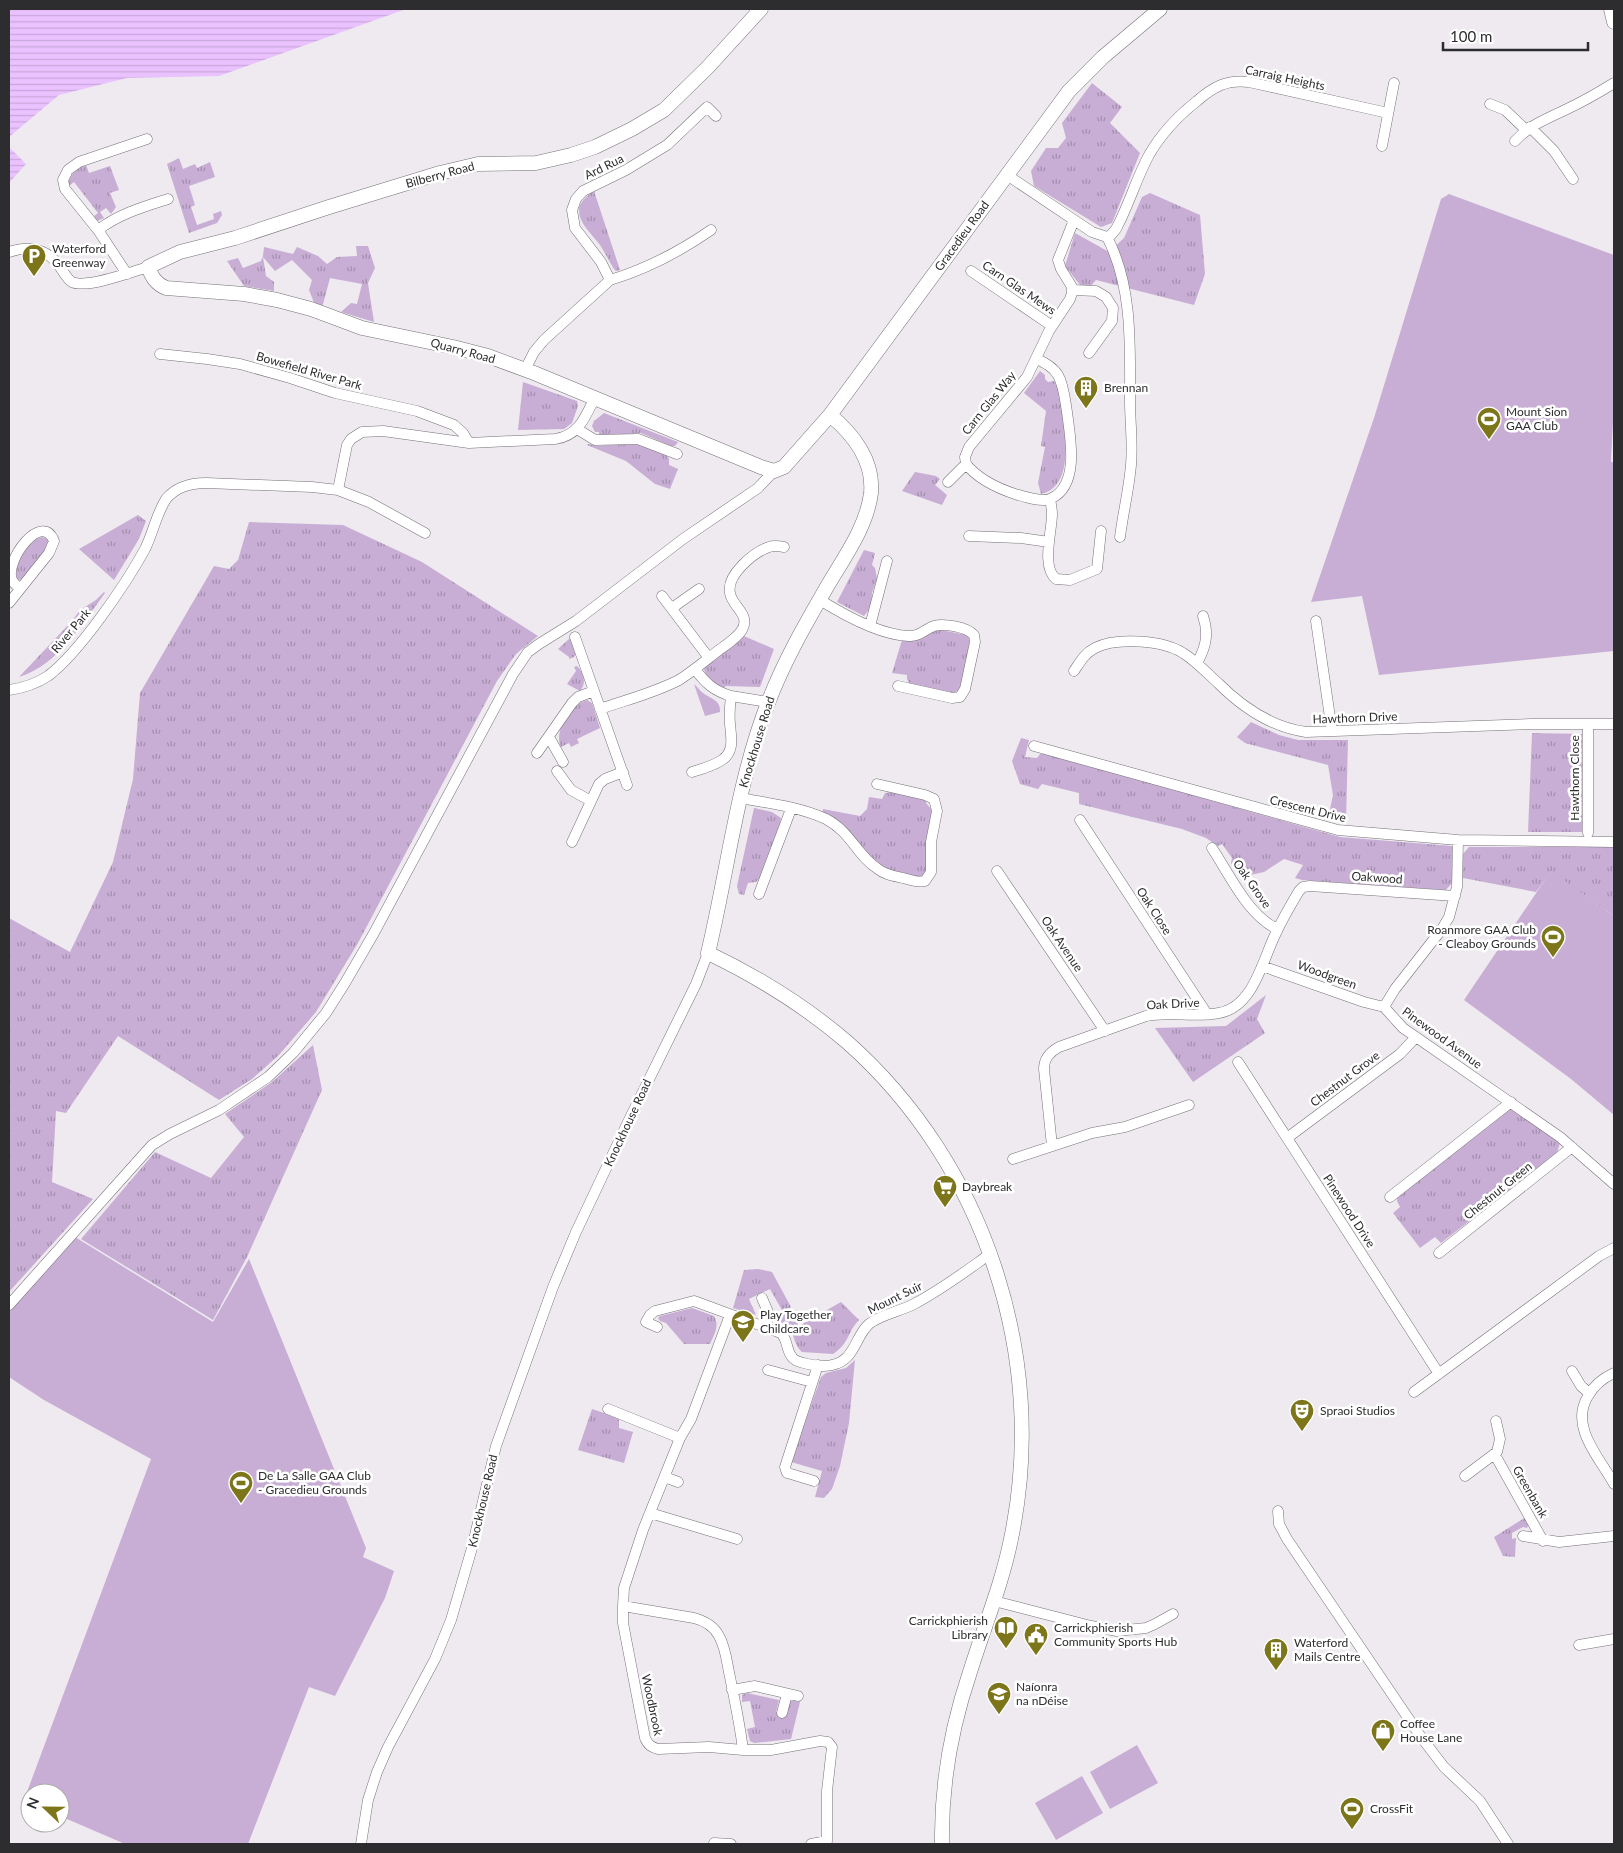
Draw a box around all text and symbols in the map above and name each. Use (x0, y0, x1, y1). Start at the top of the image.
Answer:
scale bar (1443, 20, 1588, 52)
text: 100 m (1450, 27, 1492, 45)
street label: Carraig Heights (1244, 62, 1326, 93)
street label: Ard Rua (582, 151, 626, 182)
street label: Bilberry Road (404, 158, 476, 191)
street label: Gracedieu Road (931, 198, 992, 274)
place label: Waterford Greenway (52, 241, 106, 270)
parking icon: Waterford Greenway (21, 243, 47, 277)
street label: Carn Glas Mews (980, 257, 1059, 318)
street label: Quarry Road (429, 335, 497, 366)
street label: Bowefield River Park (255, 348, 365, 393)
street label: Carn Glas Way (958, 367, 1019, 438)
building icon: Brennan (1073, 375, 1099, 409)
place label: Brennan (1104, 380, 1148, 395)
place label: Mount Sion GAA Club (1506, 404, 1567, 433)
sports icon: Mount Sion GAA Club (1476, 406, 1502, 440)
street label: River Park (48, 605, 94, 656)
street label: Knockhouse Road (736, 694, 778, 789)
street label: Hawthorn Drive (1312, 709, 1398, 726)
street label: Hawthorn Close (1567, 735, 1582, 821)
street label: Crescent Drive (1268, 792, 1348, 825)
street label: Oak Grove (1230, 856, 1275, 911)
street label: Oakwood (1351, 868, 1403, 887)
street label: Oak Close (1133, 884, 1175, 937)
street label: Oak Avenue (1038, 913, 1087, 974)
place label: Roanmore GAA Club - Cleaboy Grounds (1427, 922, 1536, 951)
sports icon: Roanmore GAA Club - Cleaboy Grounds (1540, 924, 1566, 958)
street label: Woodgreen (1296, 957, 1359, 992)
street label: Oak Drive (1146, 995, 1200, 1012)
street label: Pinewood Avenue (1399, 1004, 1485, 1072)
street label: Chestnut Grove (1307, 1048, 1382, 1110)
street label: Knockhouse Road (601, 1077, 654, 1169)
street label: Chestnut Green (1461, 1159, 1535, 1223)
street label: Pinewood Drive (1320, 1171, 1379, 1250)
supermarket icon: Daybreak (932, 1174, 958, 1208)
place label: Daybreak (962, 1179, 1013, 1194)
street label: Mount Suir (865, 1278, 925, 1317)
place label: Play Together Childcare (760, 1307, 832, 1336)
school or university icon: Play Together Childcare (730, 1309, 756, 1343)
theatre icon: Spraoi Studios (1289, 1398, 1315, 1432)
place label: Spraoi Studios (1320, 1403, 1395, 1418)
street label: Knockhouse Road (465, 1453, 500, 1549)
street label: Greenbank (1510, 1463, 1552, 1521)
place label: De La Salle GAA Club - Gracedieu Grounds (258, 1468, 371, 1497)
sports icon: De La Salle GAA Club - Gracedieu Grounds (228, 1470, 254, 1504)
place label: Carrickphierish Library (909, 1613, 989, 1642)
library icon: Carrickphierish Library (993, 1615, 1019, 1649)
place label: Carrickphierish Community Sports Hub (1054, 1620, 1178, 1649)
public building icon: Carrickphierish Community Sports Hub (1023, 1622, 1049, 1656)
place label: Waterford Mails Centre (1294, 1635, 1361, 1664)
building icon: Waterford Mails Centre (1263, 1637, 1289, 1671)
street label: Woodbrook (639, 1673, 667, 1738)
place label: Naíonra na nDéise (1016, 1679, 1068, 1708)
school or university icon: Naíonra na nDéise (986, 1681, 1012, 1715)
place label: Coffee House Lane (1400, 1716, 1462, 1745)
shop icon: Coffee House Lane (1370, 1718, 1396, 1752)
north arrow (20, 1783, 70, 1833)
text: N (23, 1795, 42, 1811)
sports icon: CrossFit (1339, 1796, 1365, 1830)
place label: CrossFit (1370, 1801, 1414, 1816)

